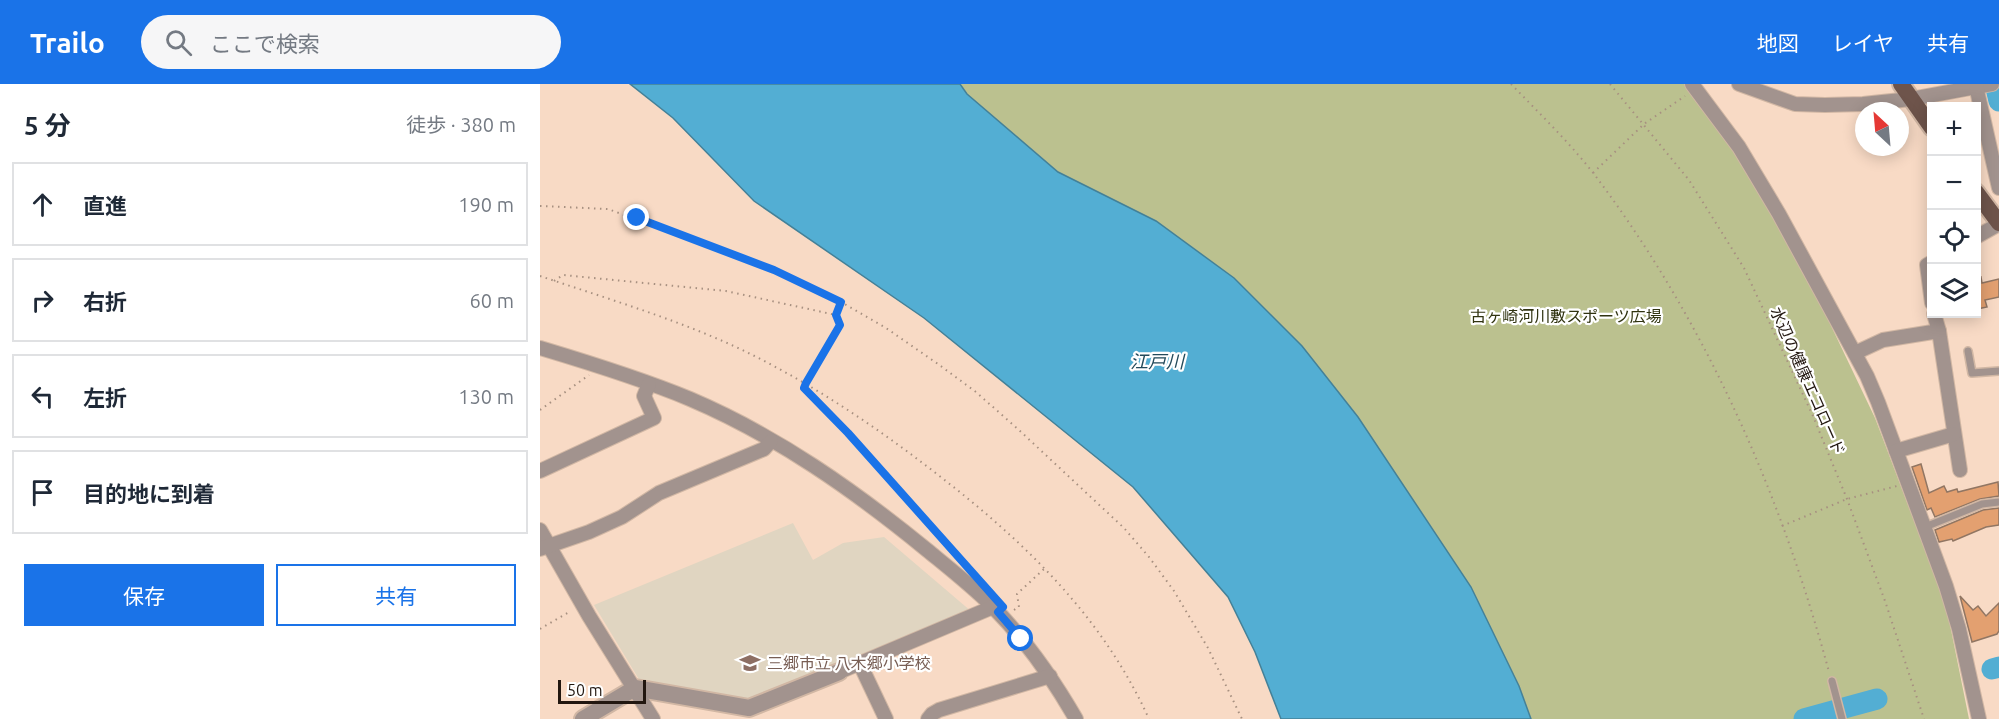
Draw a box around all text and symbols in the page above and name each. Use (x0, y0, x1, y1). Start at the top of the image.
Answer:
search box (141, 15, 561, 69)
icon: search (162, 26, 195, 59)
text: Trailo (30, 27, 105, 58)
text: ここで検索 (210, 31, 320, 56)
text: 地図 (1757, 31, 1799, 55)
text: レイヤ (1832, 31, 1894, 55)
text: 共有 (1927, 31, 1969, 55)
north arrow (1855, 102, 1909, 156)
map controls (1927, 102, 1981, 318)
button: + (1927, 102, 1981, 156)
text: 5 分 (24, 111, 71, 140)
text: 徒歩 · 380 m (406, 113, 516, 136)
button: − (1927, 156, 1981, 210)
icon: ahead (26, 188, 59, 221)
text: 直進 (83, 193, 127, 218)
text: 190 m (458, 193, 514, 216)
route end (623, 204, 649, 230)
button: locate (1927, 210, 1981, 264)
button: layers (1927, 264, 1981, 318)
icon: right (26, 284, 59, 317)
text: 右折 (83, 289, 127, 314)
text: 60 m (470, 289, 514, 312)
street label: 水辺の健康エコロード (1767, 304, 1849, 458)
park label: 古ヶ崎河川敷スポーツ広場 (1470, 307, 1662, 325)
water label: 江戸川 (1130, 351, 1186, 371)
icon: left (26, 380, 59, 413)
text: 左折 (83, 385, 127, 410)
text: 130 m (458, 385, 514, 408)
icon: arrive (26, 476, 59, 509)
text: 目的地に到着 (83, 481, 215, 506)
button: 保存 (24, 564, 264, 626)
button: 共有 (276, 564, 516, 626)
route start (1007, 625, 1033, 651)
school or university icon: 三郷市立 八木郷小学校 (738, 651, 762, 675)
place label: 三郷市立 八木郷小学校 (767, 654, 931, 672)
scale bar (558, 677, 646, 704)
text: 50 m (567, 681, 603, 699)

